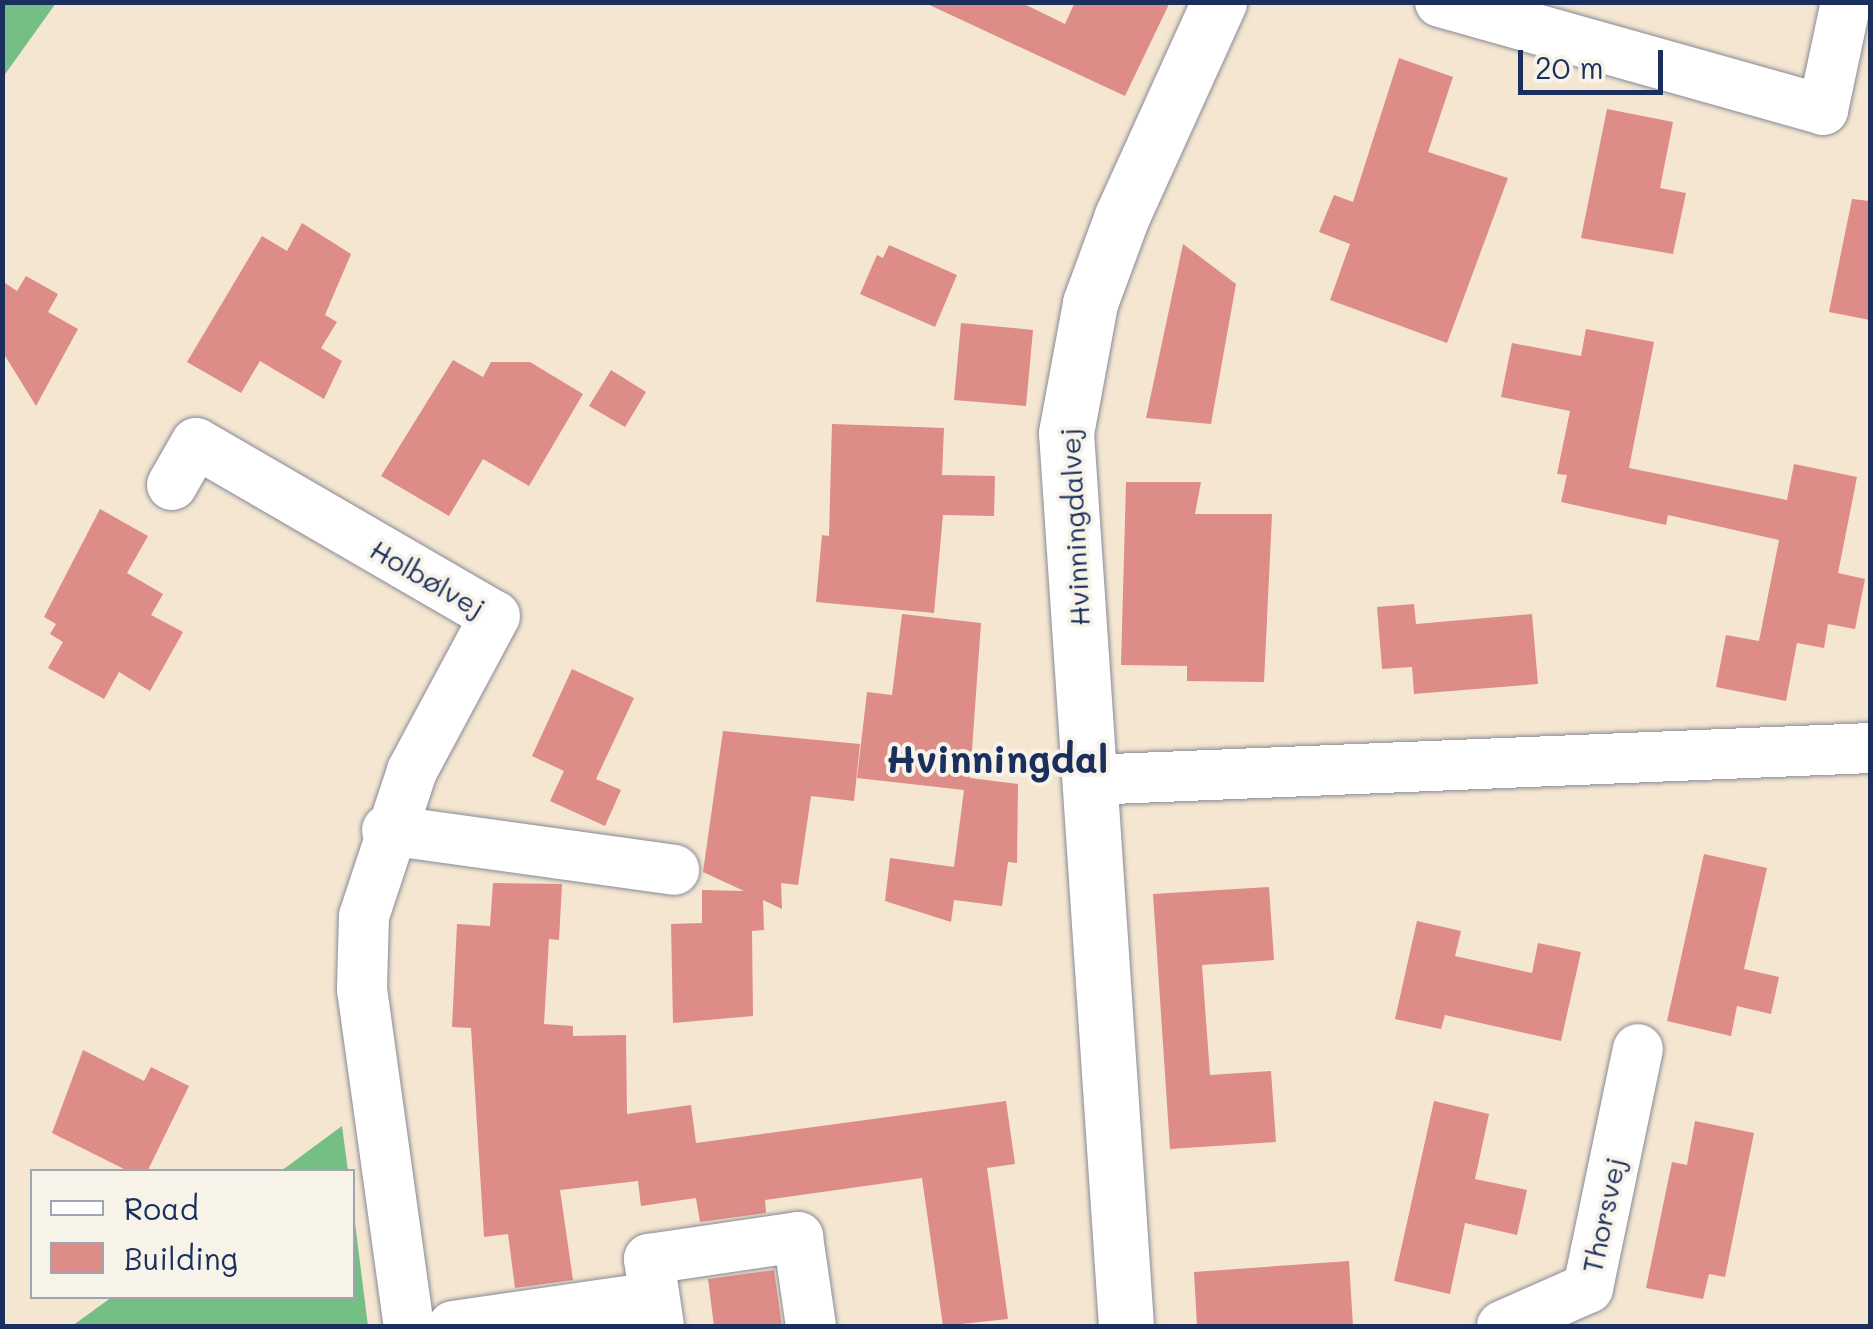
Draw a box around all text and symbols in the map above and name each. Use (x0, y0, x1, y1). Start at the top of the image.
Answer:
scale bar (1523, 30, 1668, 92)
text: 20 m (1535, 47, 1604, 87)
street label: Hvinningdalvej (1052, 427, 1096, 627)
street label: Holbølvej (365, 532, 491, 624)
district label: Hvinningdal (886, 736, 1108, 782)
street label: Thorsvej (1574, 1154, 1632, 1276)
legend (30, 1169, 355, 1299)
text: Road (124, 1188, 199, 1228)
text: Building (124, 1238, 238, 1278)

